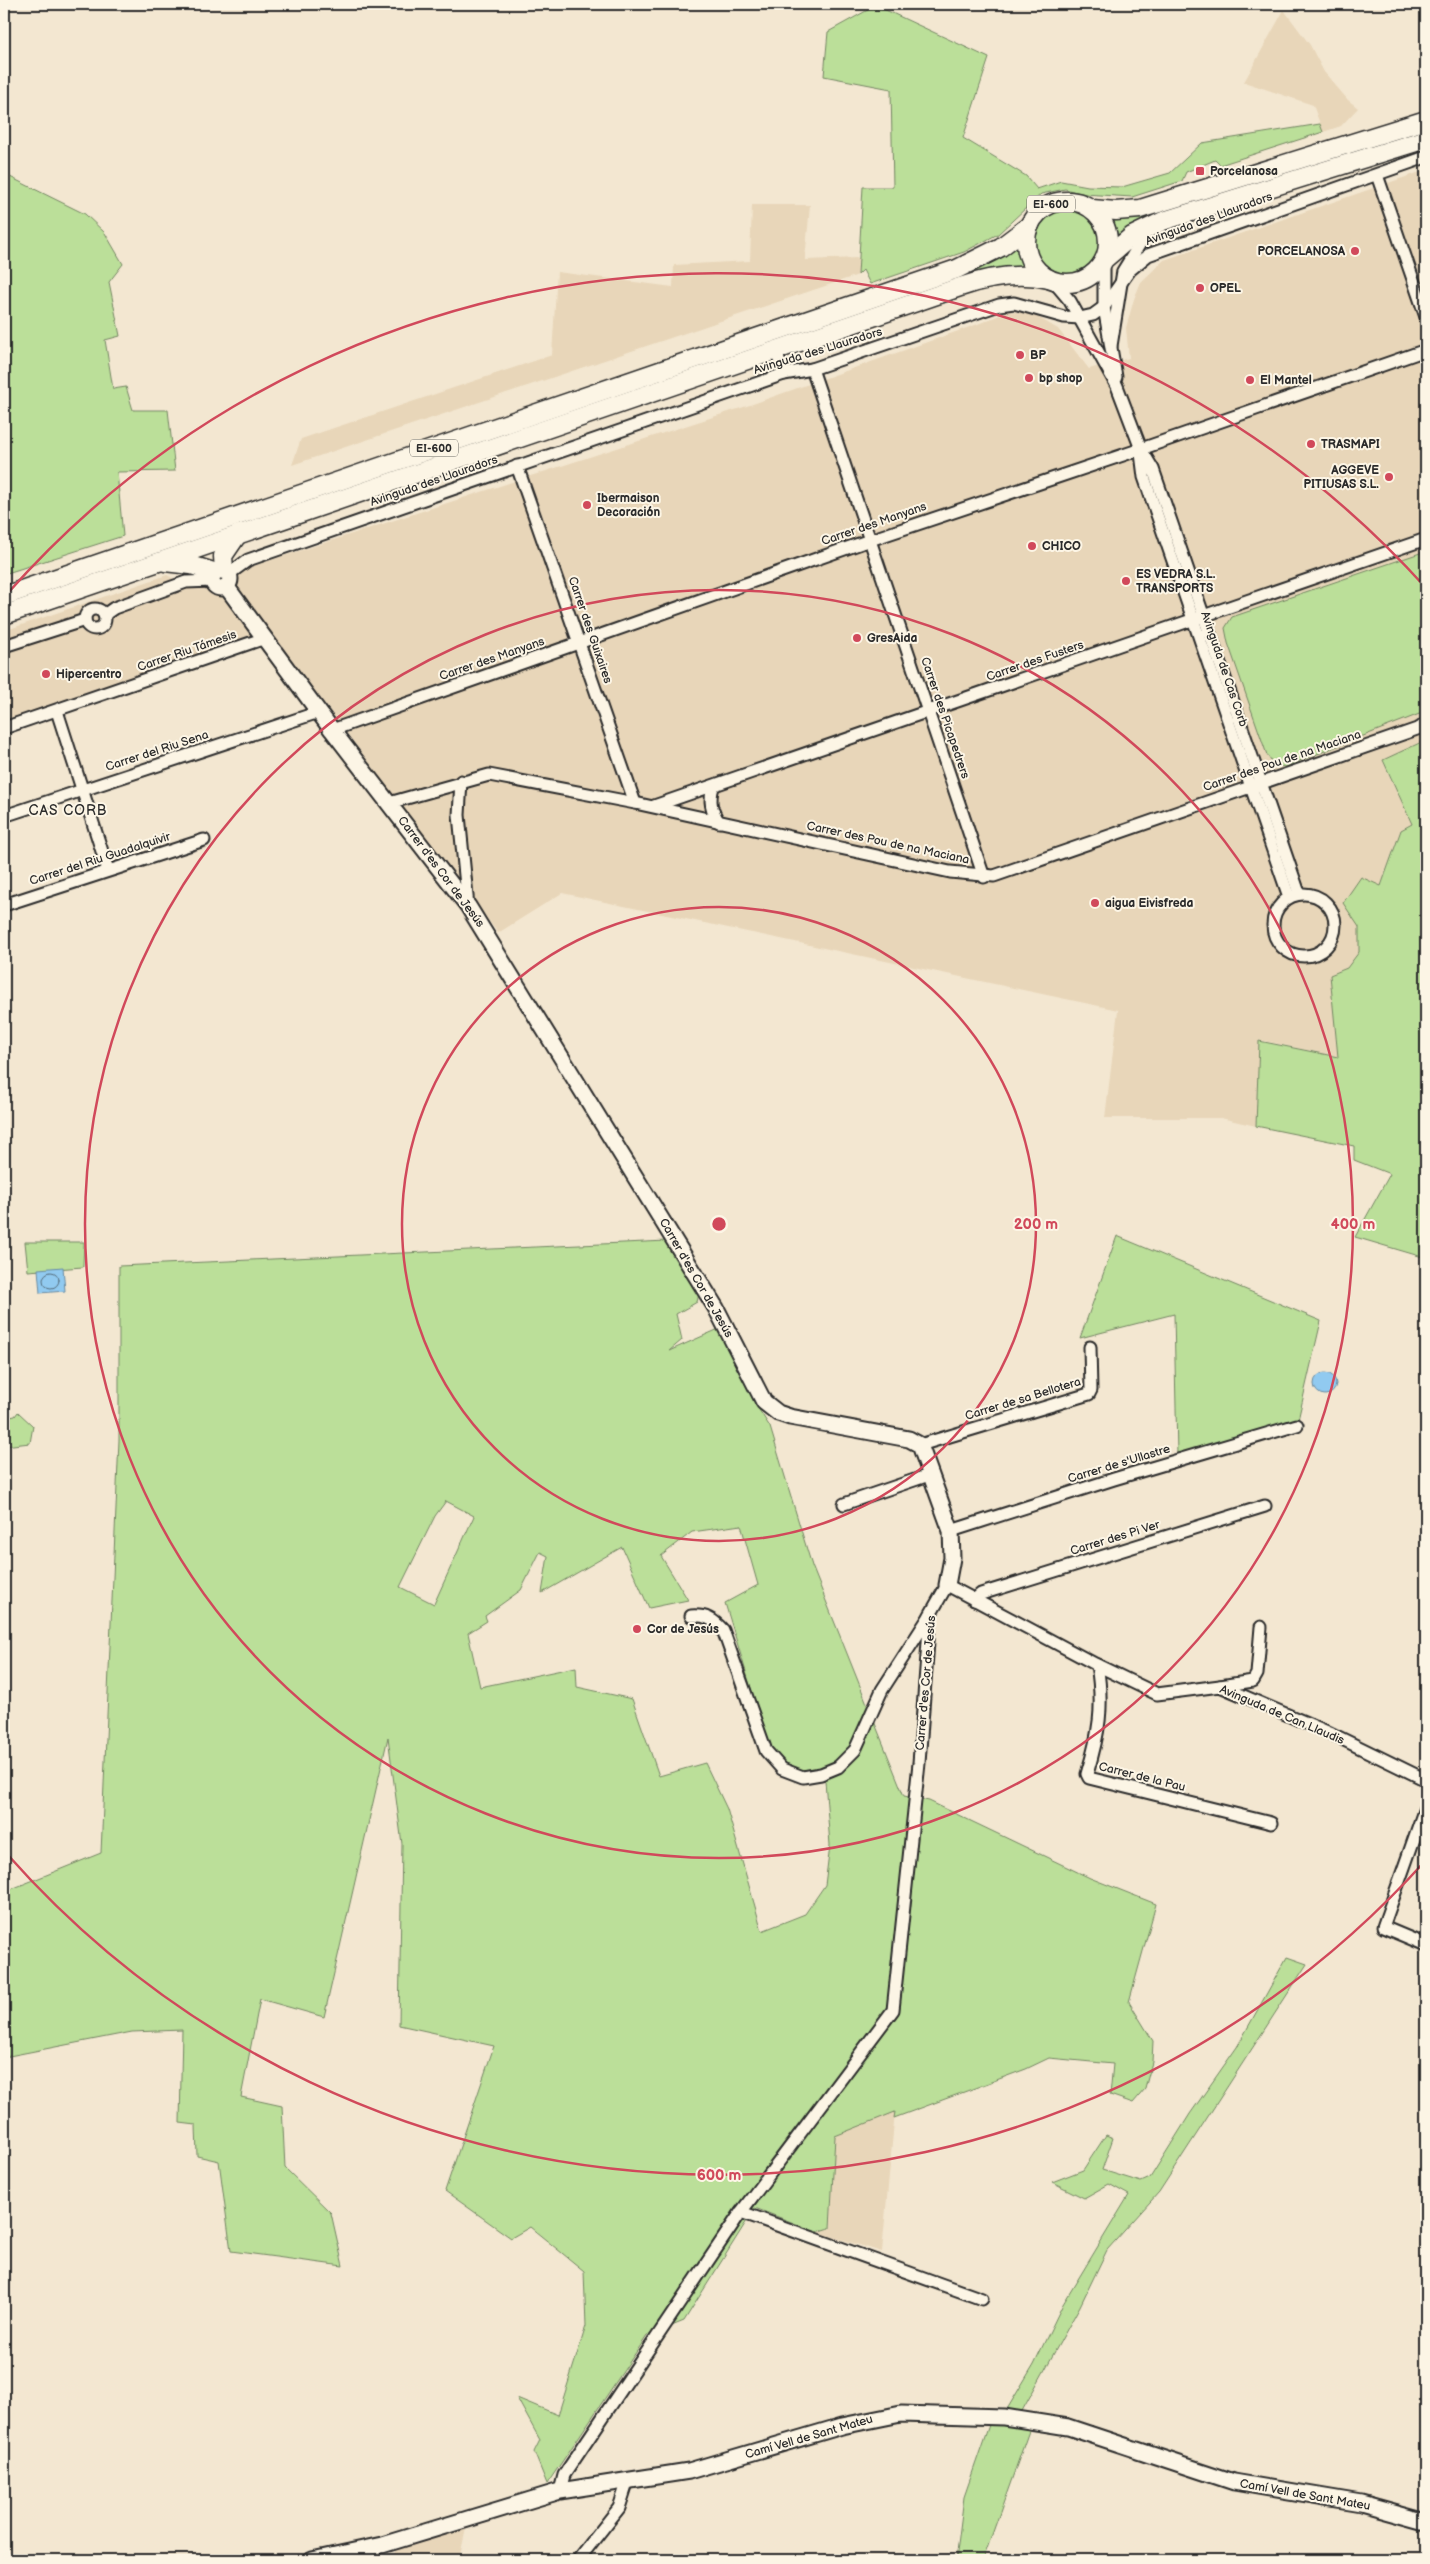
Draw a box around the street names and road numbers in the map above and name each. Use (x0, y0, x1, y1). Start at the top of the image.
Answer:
street label: Avinguda des Llauradors (1144, 189, 1275, 249)
road number: EI-600 (1027, 195, 1075, 212)
street label: Avinguda des Llauradors (752, 324, 884, 378)
road number: EI-600 (410, 439, 458, 456)
street label: Avinguda des Llauradors (368, 452, 500, 510)
street label: Carrer des Manyans (819, 499, 929, 549)
street label: Carrer des Guixaires (565, 575, 615, 685)
street label: Avinguda de Cas Corb (1197, 609, 1251, 729)
street label: Carrer Riu Támesis (135, 627, 239, 675)
street label: Carrer des Manyans (437, 634, 547, 684)
street label: Carrer des Fusters (984, 637, 1086, 685)
street label: Carrer des Picapedrers (917, 655, 973, 781)
street label: Carrer del Riu Sena (104, 727, 211, 775)
street label: Carrer des Pou de na Maciana (1201, 727, 1363, 795)
street label: Carrer d'es Cor de Jesús (394, 813, 488, 931)
street label: Carrer des Pou de na Maciana (805, 818, 971, 868)
street label: Carrer del Riu Guadalquivir (28, 829, 173, 889)
street label: Carrer d'es Cor de Jesús (656, 1216, 736, 1340)
street label: Carrer de sa Bellotera (963, 1374, 1083, 1424)
street label: Carrer de s'Ullastre (1066, 1441, 1172, 1487)
street label: Carrer des Pi Ver (1068, 1517, 1162, 1559)
street label: Carrer d'es Cor de Jesús (913, 1615, 939, 1751)
street label: Avinguda de Can Llaudis (1217, 1682, 1347, 1748)
street label: Carrer de la Pau (1097, 1759, 1187, 1795)
street label: Camí Vell de Sant Mateu (743, 2412, 875, 2462)
street label: Camí Vell de Sant Mateu (1239, 2476, 1371, 2514)

